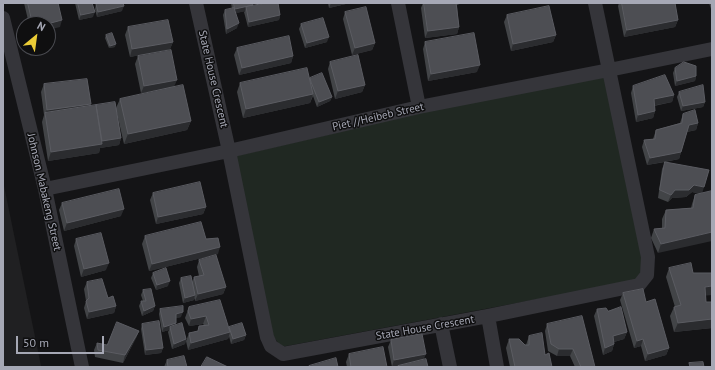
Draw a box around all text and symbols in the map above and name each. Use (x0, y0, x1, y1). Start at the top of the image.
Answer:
north arrow (16, 16, 56, 56)
text: N (35, 18, 48, 34)
street label: State House Crescent (195, 29, 231, 129)
street label: Piet //Heibeb Street (331, 100, 425, 134)
street label: Johnson Mabakeng Street (24, 132, 64, 252)
street label: State House Crescent (375, 313, 475, 343)
scale bar (18, 328, 106, 354)
text: 50 m (23, 335, 49, 350)

